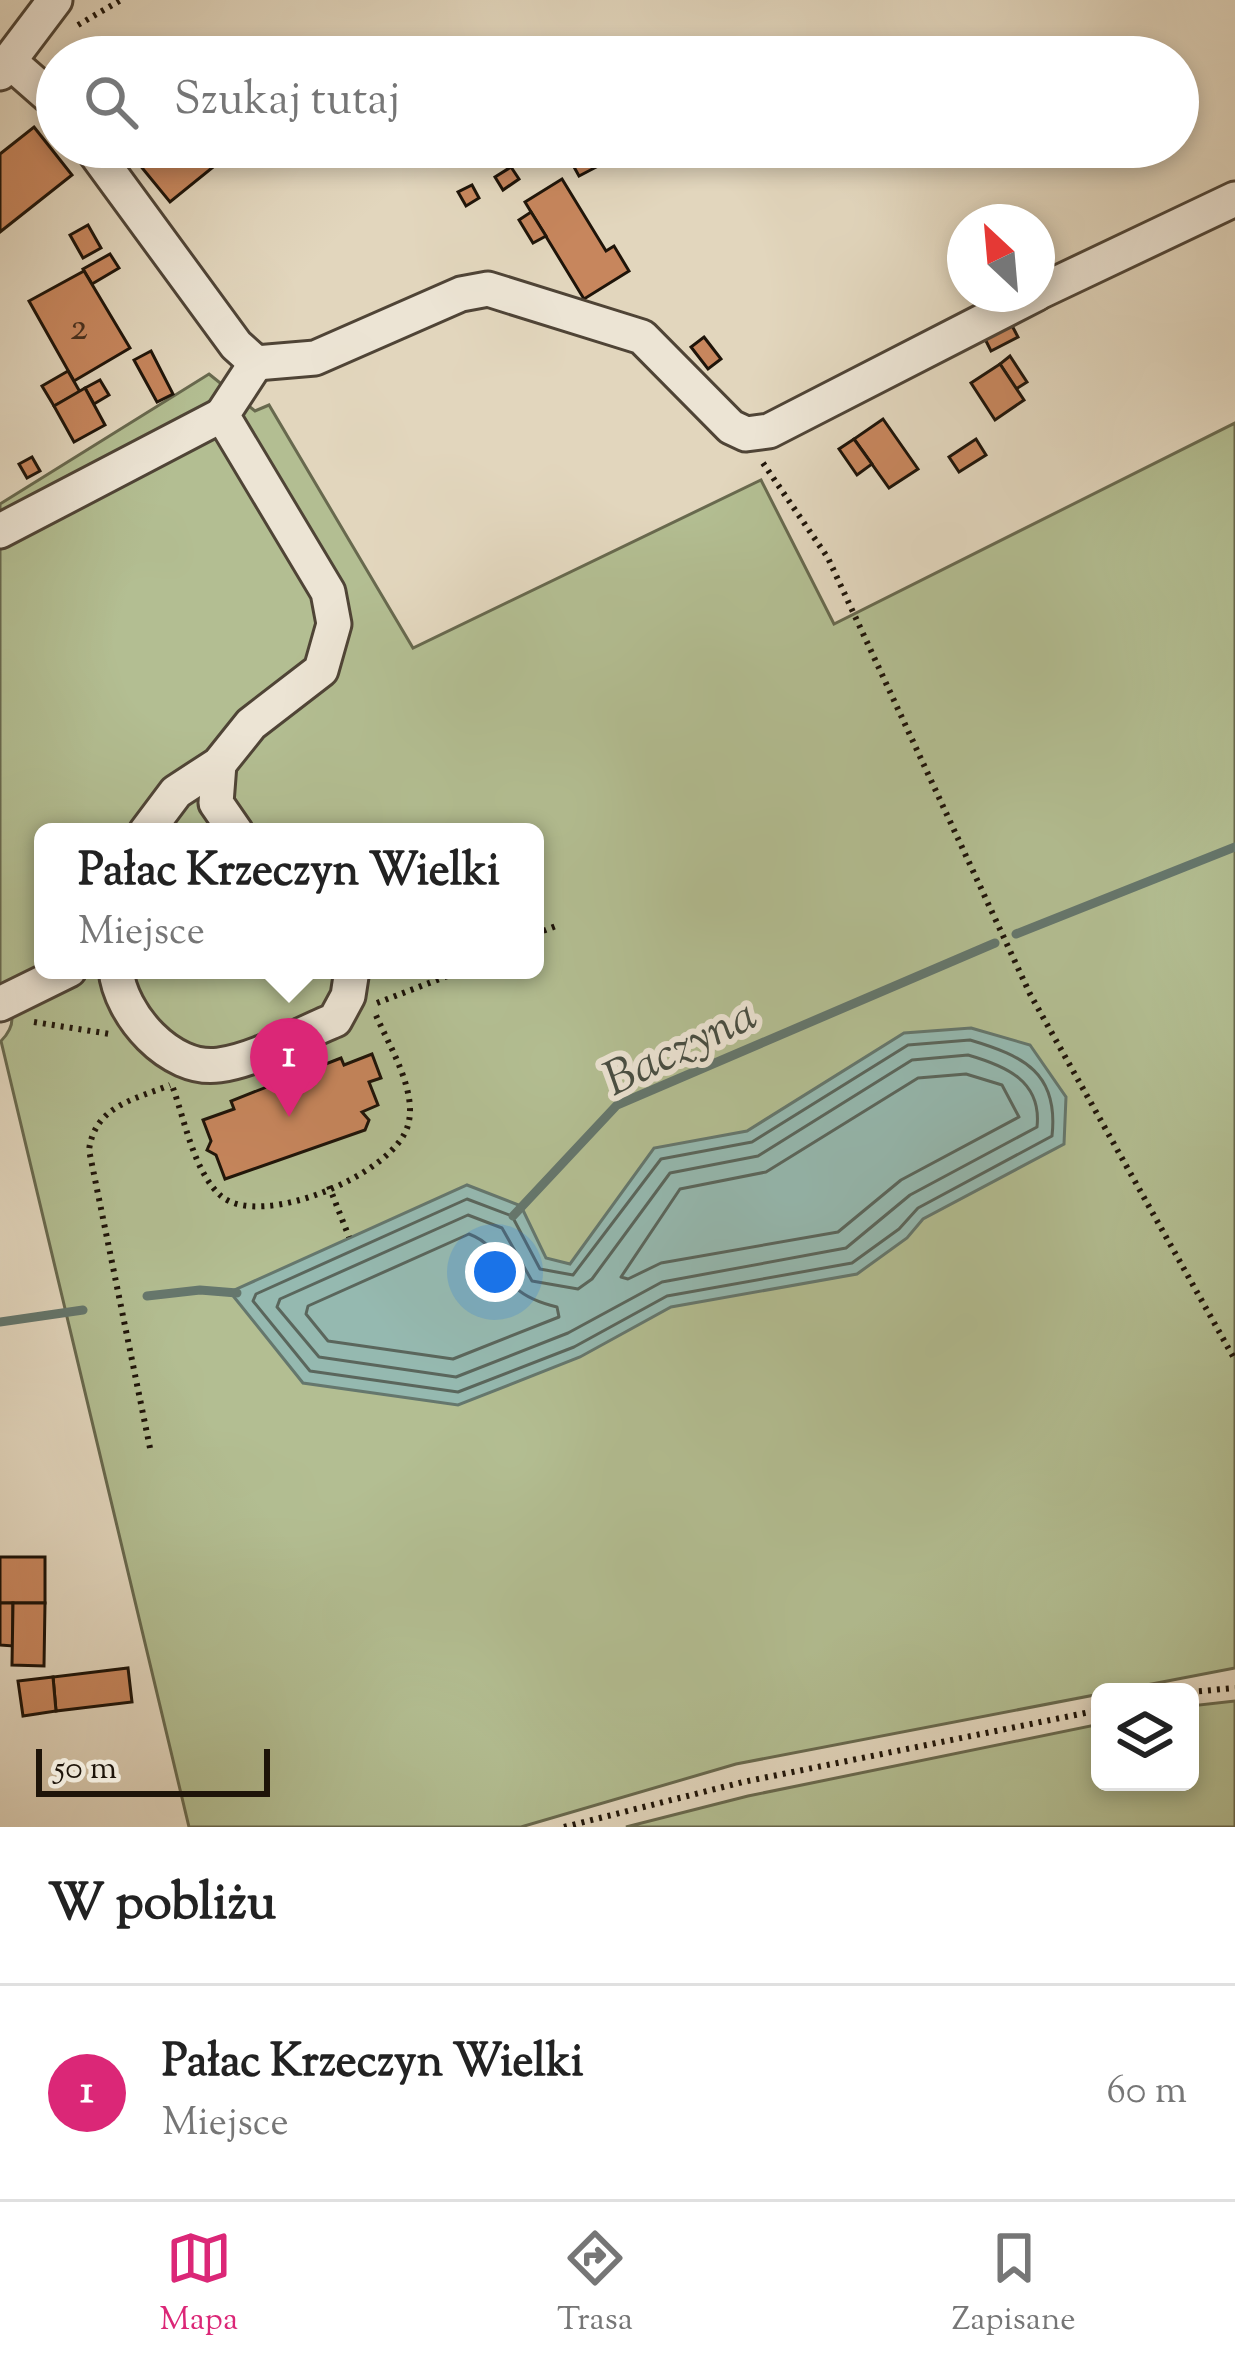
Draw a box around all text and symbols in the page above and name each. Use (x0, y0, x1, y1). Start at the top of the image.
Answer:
search box (36, 36, 1199, 168)
icon: search (78, 69, 144, 135)
text: Szukaj tutaj (174, 70, 400, 135)
north arrow (947, 204, 1055, 312)
house number: 2 (70, 302, 88, 358)
popup (34, 823, 544, 979)
text: Pałac Krzeczyn Wielki (78, 841, 500, 906)
text: Miejsce (78, 906, 205, 962)
water label: Baczyna (593, 983, 770, 1117)
pin: 1 (250, 1018, 328, 1117)
your location (465, 1242, 525, 1302)
map controls (1091, 1683, 1199, 1791)
button: layers (1091, 1683, 1199, 1791)
scale bar (36, 1743, 270, 1796)
text: 50 m (54, 1746, 117, 1794)
text: W pobliżu (48, 1869, 276, 1942)
text: Pałac Krzeczyn Wielki (162, 2032, 584, 2097)
text: 1 (80, 2065, 94, 2121)
text: 60 m (1106, 2065, 1187, 2121)
text: Miejsce (162, 2097, 289, 2153)
tab: Mapa (159, 2225, 238, 2345)
tab: Trasa (557, 2225, 633, 2345)
tab: Zapisane (952, 2225, 1076, 2345)

